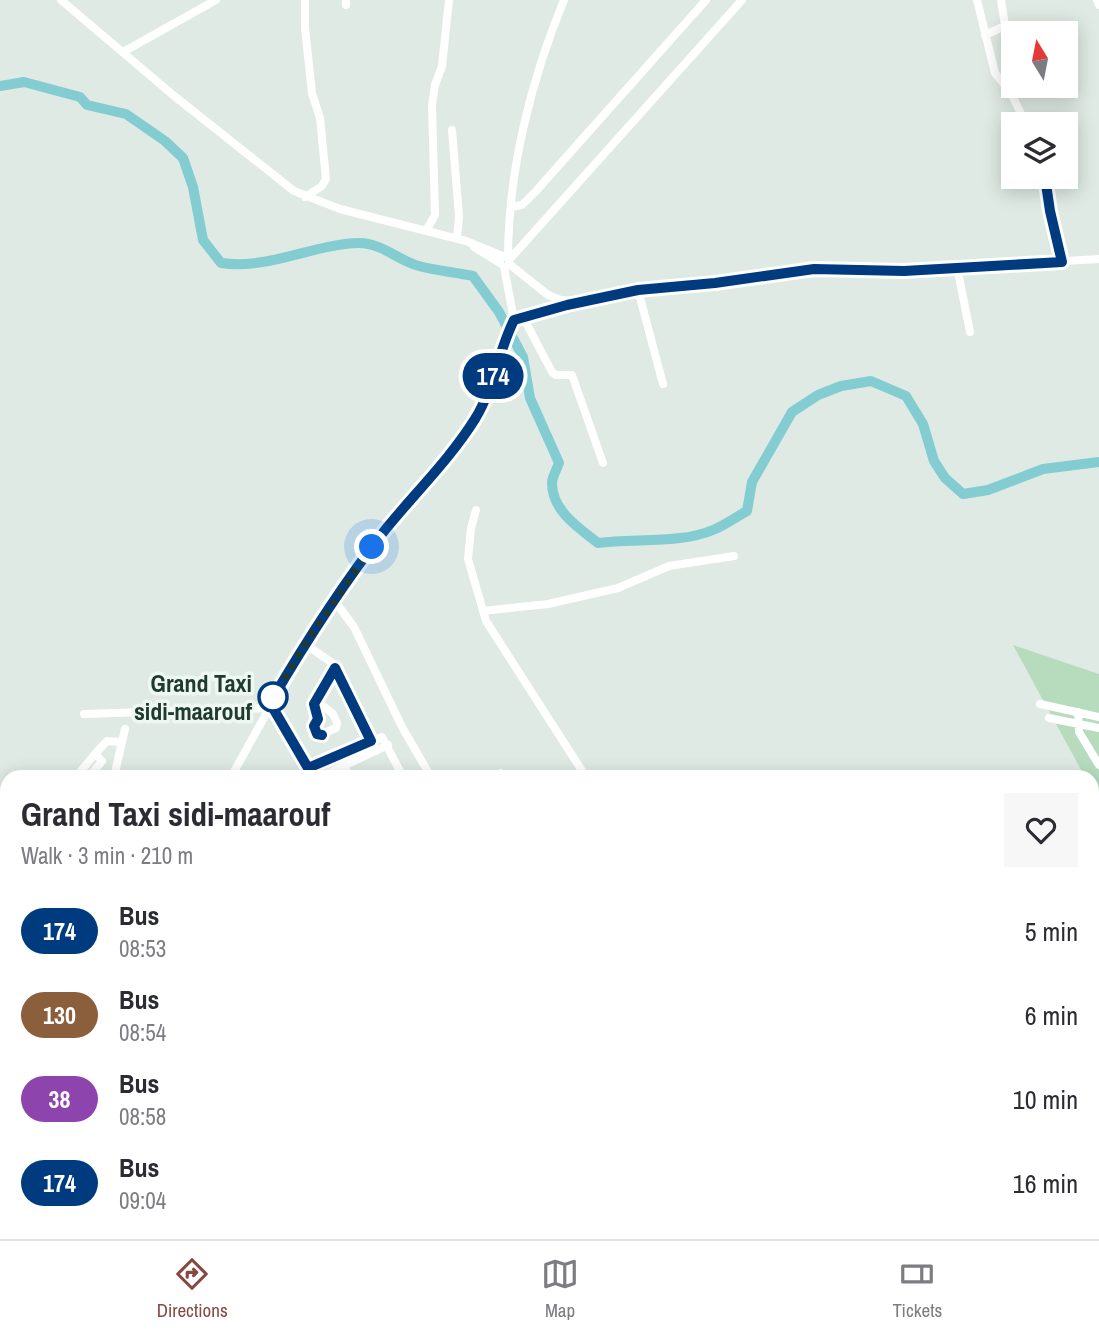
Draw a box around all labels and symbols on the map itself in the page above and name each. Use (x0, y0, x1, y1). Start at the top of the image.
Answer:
north arrow (1001, 21, 1078, 98)
line badge: 174 (453, 353, 533, 399)
your location (354, 529, 389, 564)
place label: Grand Taxi sidi-maarouf (134, 667, 252, 727)
marker: Grand Taxi sidi-maarouf (258, 682, 288, 712)

